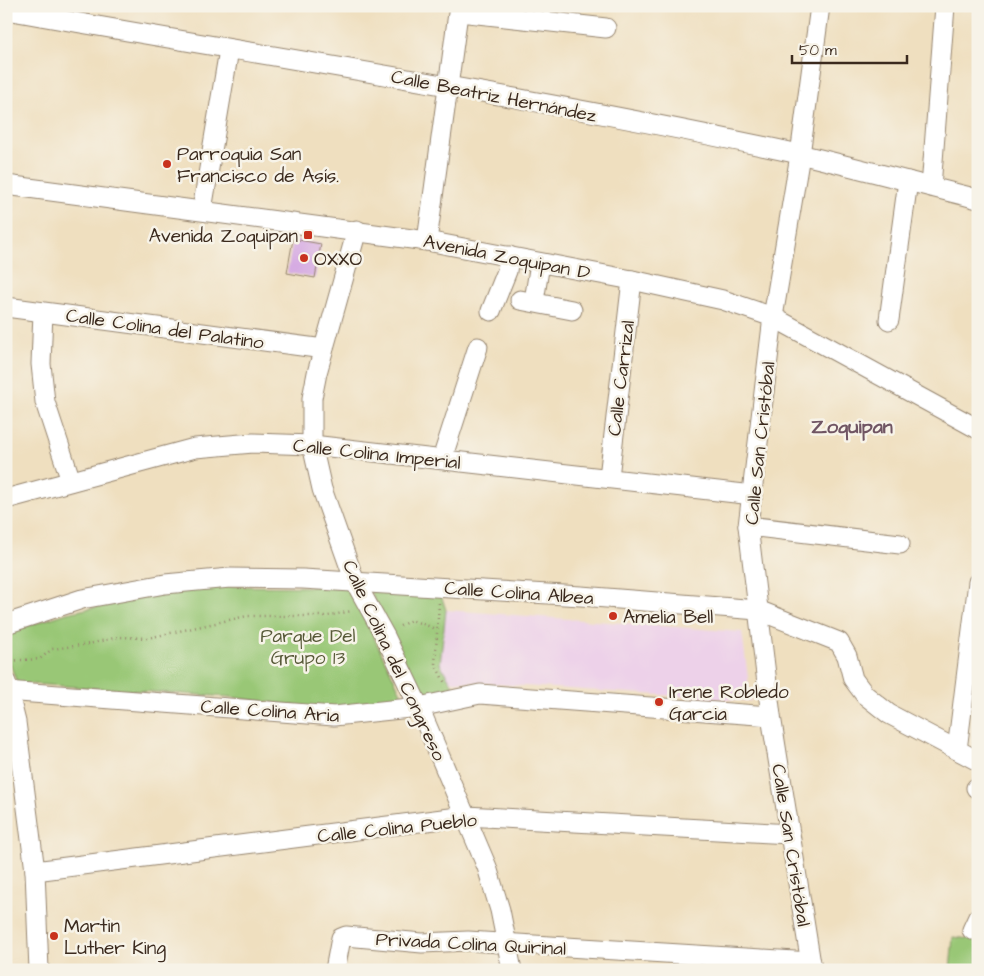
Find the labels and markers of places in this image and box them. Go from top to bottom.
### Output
place label: Parroquia San Francisco de Asís. [177,141,339,190]
marker: Parroquia San Francisco de Asís. [161,158,173,170]
place label: Avenida Zoquipan [149,223,298,250]
marker: Avenida Zoquipan [302,229,314,241]
place label: OXXO [314,246,363,273]
marker: OXXO [298,252,310,264]
place label: Amelia Bell [623,604,713,631]
marker: Amelia Bell [607,610,619,622]
place label: Irene Robledo Garcia [669,679,789,728]
marker: Irene Robledo Garcia [653,696,665,708]
place label: Martin Luther King [64,913,166,963]
marker: Martin Luther King [48,930,60,942]

